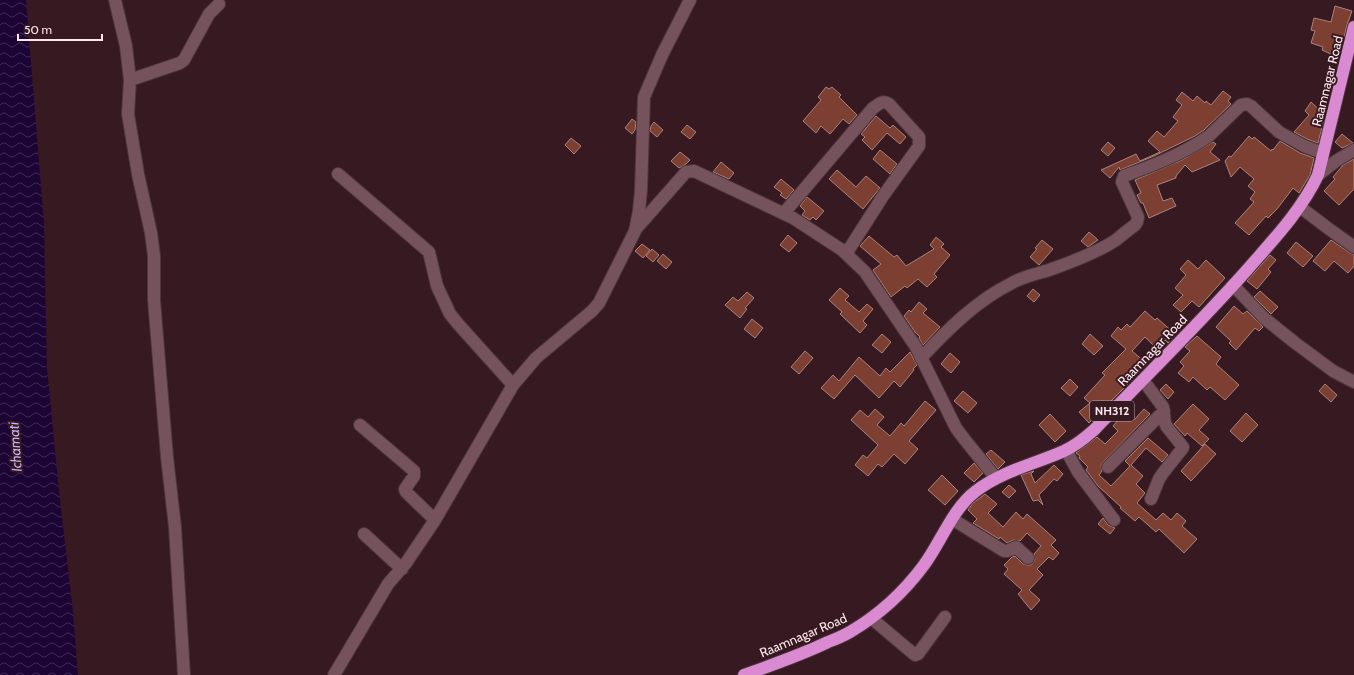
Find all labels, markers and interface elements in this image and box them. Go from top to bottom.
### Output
scale bar [18,16,102,42]
text: 50 m [24,22,52,37]
street label: Raamnagar Road [1308,34,1346,128]
street label: Raamnagar Road [1114,311,1190,389]
road number: NH312 [1090,401,1134,421]
water label: Ichamati [4,421,26,472]
street label: Raamnagar Road [757,609,849,661]

